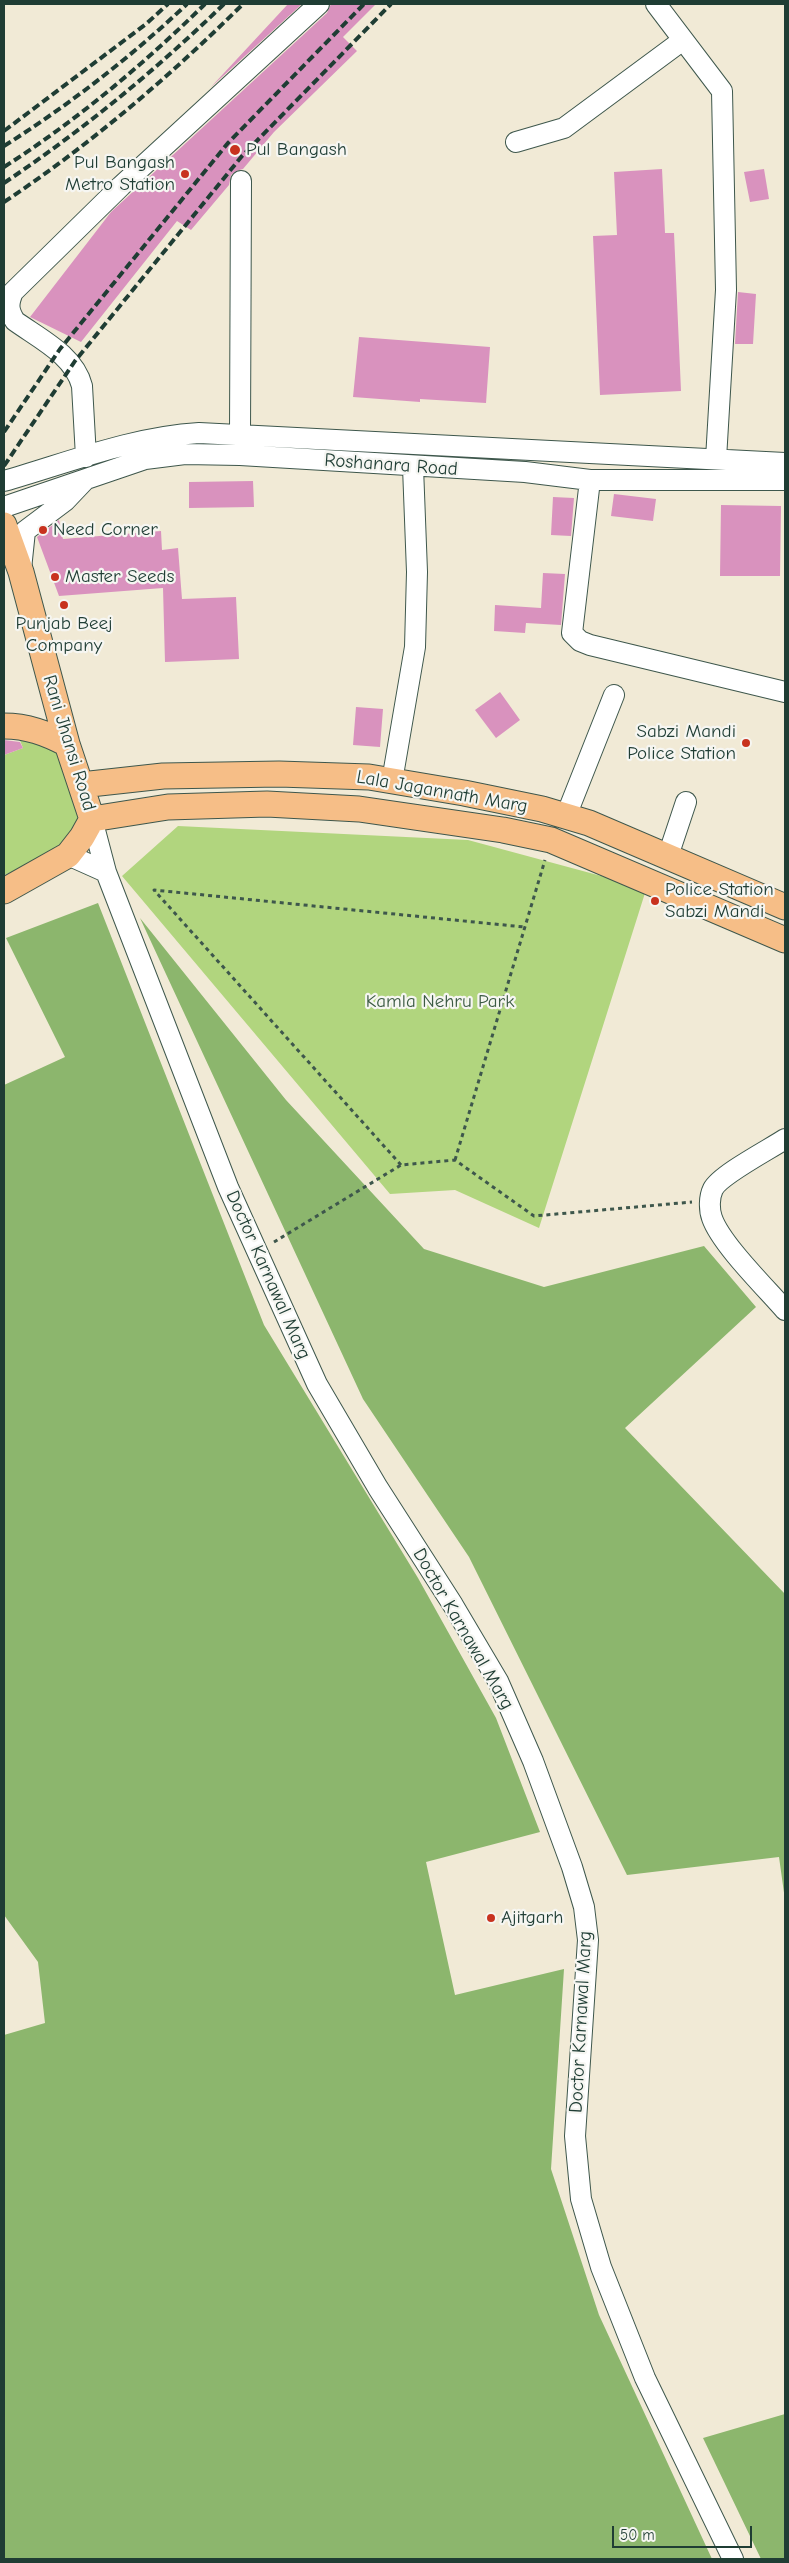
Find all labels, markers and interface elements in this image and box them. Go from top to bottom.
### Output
place label: Pul Bangash [246,139,347,161]
marker: Pul Bangash [228,143,242,157]
place label: Pul Bangash Metro Station [65,152,175,196]
marker: Pul Bangash Metro Station [179,168,191,180]
street label: Roshanara Road [324,449,458,481]
place label: Need Corner [53,519,158,541]
marker: Need Corner [37,524,49,536]
place label: Master Seeds [65,566,174,588]
marker: Master Seeds [49,571,61,583]
marker: Punjab Beej Company [58,599,70,611]
place label: Punjab Beej Company [16,613,112,657]
street label: Rani Jhansi Road [38,672,100,814]
place label: Sabzi Mandi Police Station [627,721,736,765]
marker: Sabzi Mandi Police Station [740,737,752,749]
street label: Lala Jagannath Marg [355,766,529,818]
place label: Police Station Sabzi Mandi [665,879,774,923]
marker: Police Station Sabzi Mandi [649,895,661,907]
park label: Kamla Nehru Park [366,991,514,1013]
street label: Doctor Karnawal Marg [220,1187,316,1363]
street label: Doctor Karnawal Marg [408,1544,518,1714]
place label: Ajitgarh [501,1907,563,1929]
marker: Ajitgarh [485,1912,497,1924]
street label: Doctor Karnawal Marg [565,1930,597,2114]
scale bar [614,2516,754,2548]
text: 50 m [620,2526,655,2544]

